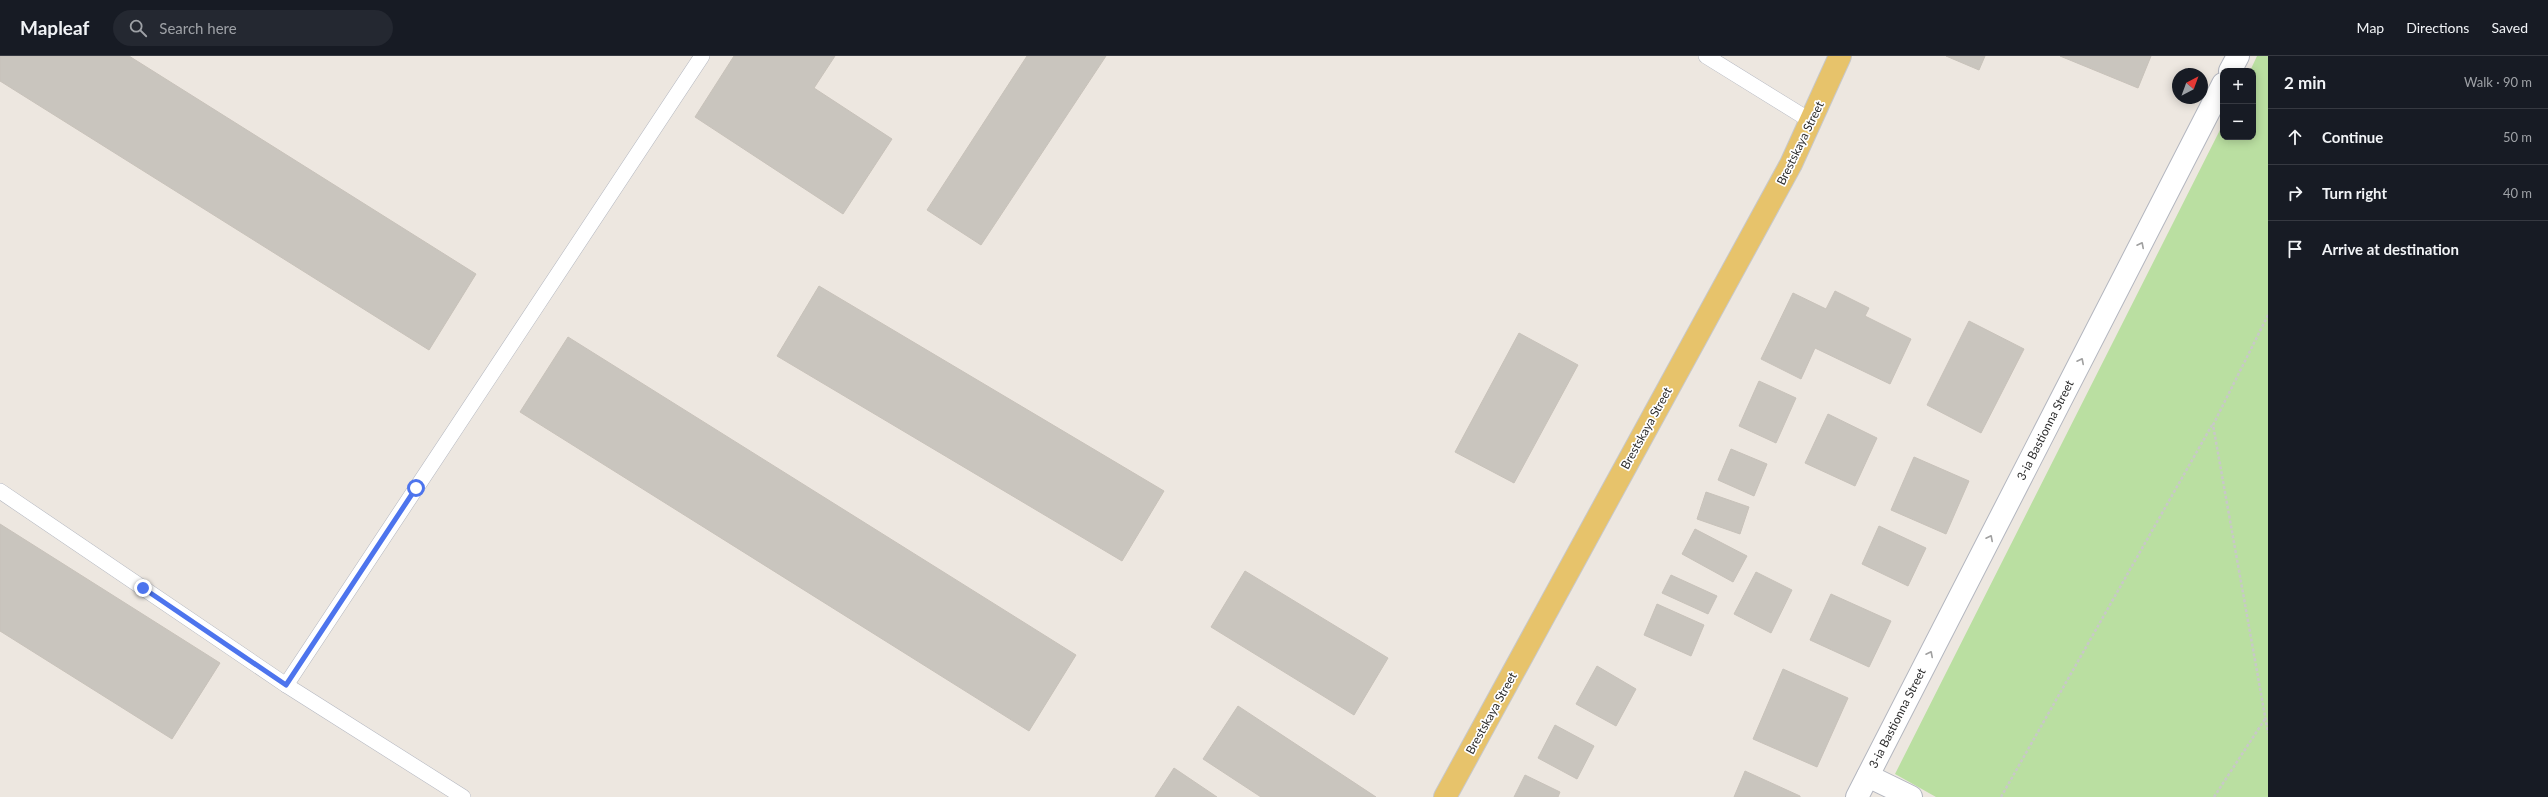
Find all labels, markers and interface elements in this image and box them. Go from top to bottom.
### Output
search box [113,10,393,46]
text: Mapleaf [20,16,89,39]
icon: search [127,17,149,39]
text: Search here [159,19,237,37]
text: Map [2357,19,2384,36]
text: Directions [2406,19,2469,36]
text: Saved [2491,19,2528,36]
north arrow [2172,68,2208,104]
map controls [2220,68,2256,140]
button: + [2220,68,2256,104]
text: 2 min [2284,72,2326,93]
text: Walk · 90 m [2464,74,2532,90]
street label: Brestskaya Street [1773,98,1827,187]
button: − [2220,104,2256,140]
icon: ahead [2284,126,2306,148]
text: Continue [2322,128,2383,146]
text: 50 m [2503,129,2532,145]
icon: right [2284,182,2306,204]
text: Turn right [2322,184,2387,202]
text: 40 m [2503,185,2532,201]
icon: arrive [2284,238,2306,260]
text: Arrive at destination [2322,240,2459,258]
one-way arrow [2136,242,2143,249]
one-way arrow [2076,357,2084,365]
street label: 3-ia Bastionna Street [2013,377,2077,483]
street label: Brestskaya Street [1617,384,1675,472]
route start [407,479,425,497]
one-way arrow [1985,535,1993,543]
route end [134,579,152,597]
one-way arrow [1926,651,1933,658]
street label: 3-ia Bastionna Street [1865,665,1929,771]
street label: Brestskaya Street [1462,669,1520,757]

